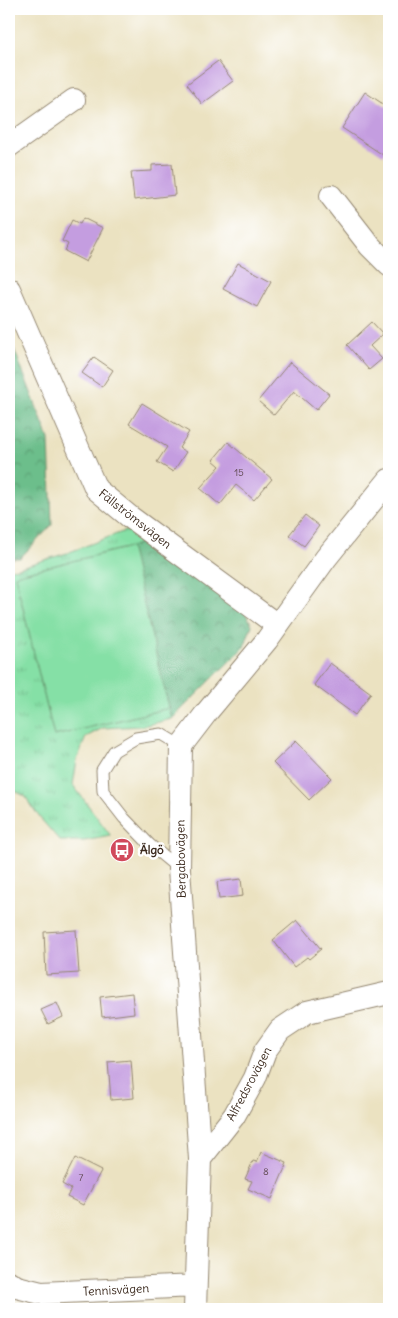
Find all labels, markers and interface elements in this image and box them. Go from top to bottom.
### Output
house number: 15 [234,466,244,479]
street label: Fällströmsvägen [96,486,175,552]
street label: Bergabovägen [172,819,189,898]
bus stop icon: Älgö [109,837,135,863]
place label: Älgö [140,842,164,858]
street label: Alfredsrovägen [223,1044,274,1124]
house number: 8 [263,1165,269,1178]
house number: 7 [79,1171,84,1184]
street label: Tennisvägen [82,1280,150,1299]

